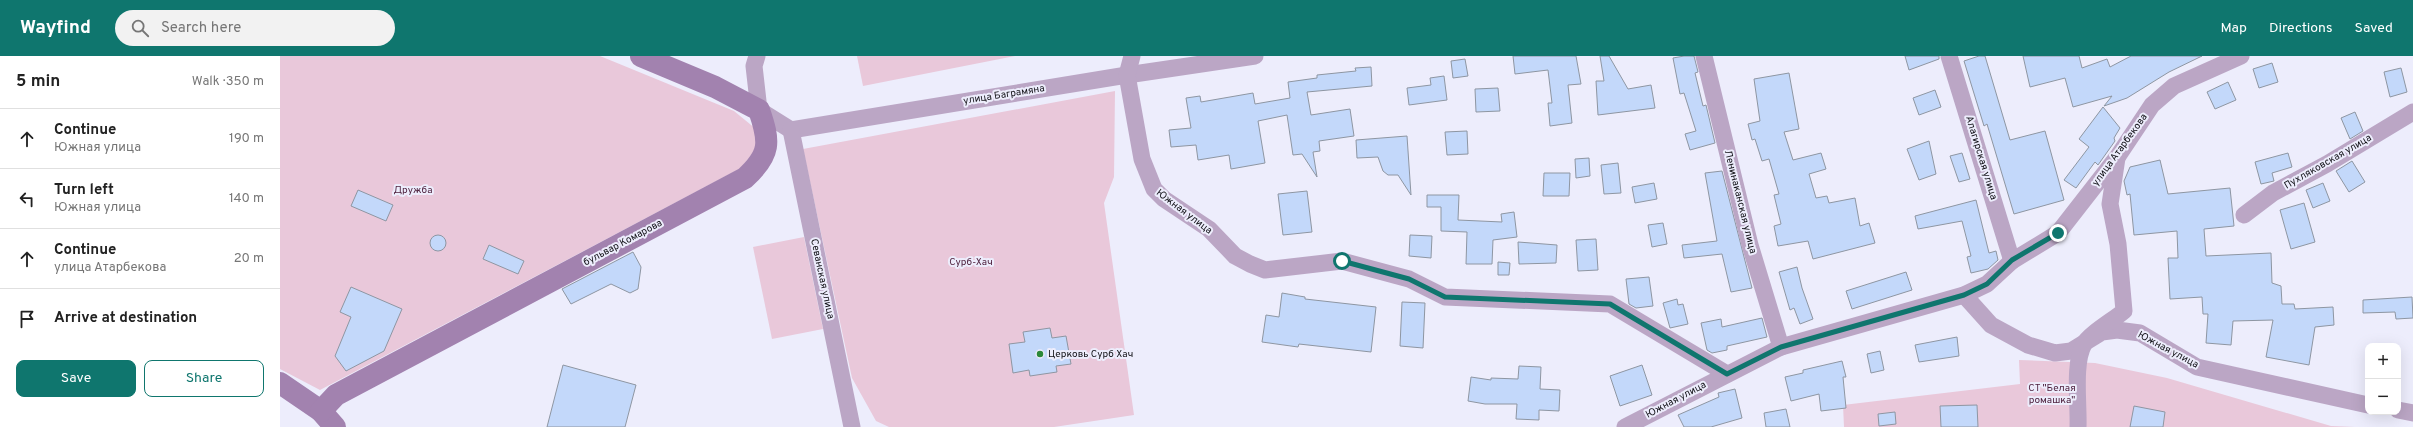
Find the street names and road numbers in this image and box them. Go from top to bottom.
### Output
street label: улица Баграмяна [962,82,1046,108]
street label: улица Атарбекова [2089,111,2151,189]
street label: Алагирская улица [1962,114,2000,202]
street label: Пухляковская улица [2282,132,2374,192]
street label: Ленинаканская улица [1721,149,1759,255]
street label: Южная улица [1153,187,1215,237]
street label: бульвар Комарова [581,217,665,269]
street label: Севанская улица [807,238,837,320]
street label: Южная улица [2135,329,2201,371]
street label: Южная улица [1643,379,1709,421]

